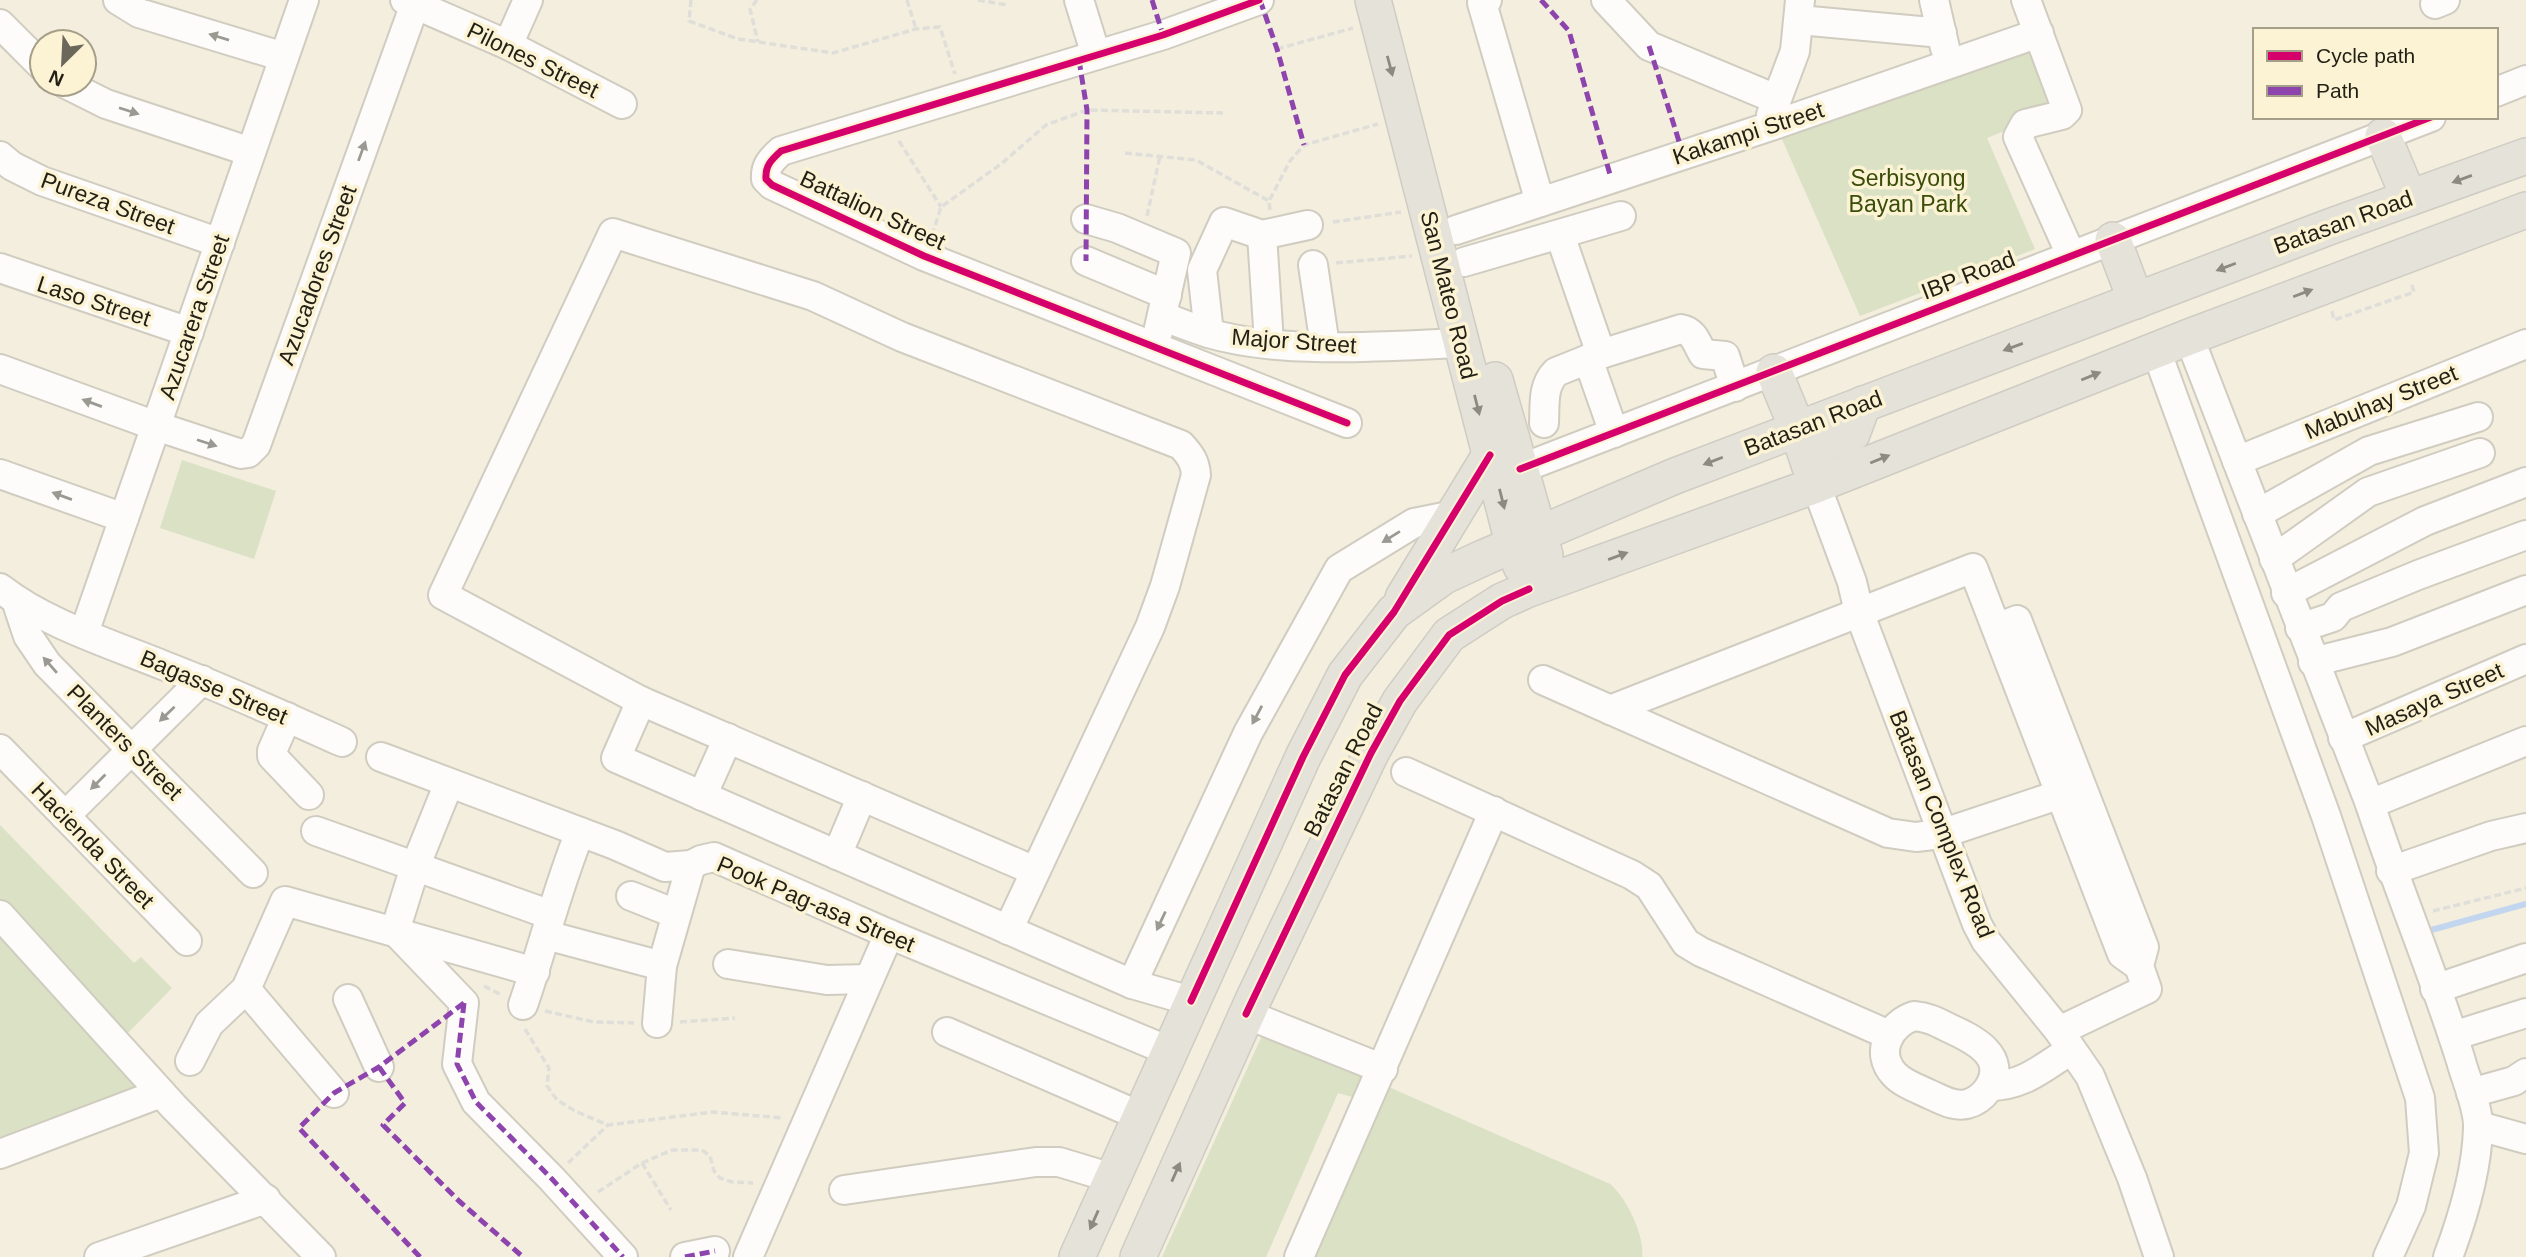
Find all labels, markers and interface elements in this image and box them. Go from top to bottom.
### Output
street label: Pilones Street [463,17,604,103]
north arrow [28,28,98,98]
legend [2253,28,2498,119]
one-way arrow [208,32,229,42]
text: Cycle path [2316,44,2415,67]
one-way arrow [1385,55,1396,77]
text: N [46,66,67,90]
text: Path [2316,79,2359,102]
street label: Kakampi Street [1669,96,1827,170]
one-way arrow [118,106,139,117]
one-way arrow [357,140,368,161]
street label: Battalion Street [796,165,950,255]
park label: Serbisyong Bayan Park [1849,165,1968,217]
street label: Pureza Street [37,167,179,239]
one-way arrow [2451,174,2472,185]
street label: Azucadores Street [272,181,362,368]
street label: Batasan Road [2270,185,2416,259]
street label: San Mateo Road [1416,208,1482,382]
street label: Azucarera Street [154,231,235,403]
street label: IBP Road [1918,245,2018,305]
one-way arrow [2215,261,2236,272]
street label: Laso Street [34,270,155,332]
one-way arrow [2293,288,2314,299]
street label: Major Street [1231,324,1358,358]
one-way arrow [2002,342,2023,353]
street label: Mabuhay Street [2301,359,2462,444]
one-way arrow [2081,370,2102,381]
street label: Batasan Road [1740,385,1886,461]
one-way arrow [1473,395,1483,416]
one-way arrow [82,397,103,408]
one-way arrow [197,438,218,449]
one-way arrow [1869,454,1890,465]
one-way arrow [1703,456,1724,467]
one-way arrow [1497,488,1508,510]
one-way arrow [51,490,72,501]
one-way arrow [1381,531,1400,544]
one-way arrow [1607,551,1628,562]
street label: Bagasse Street [137,644,292,730]
one-way arrow [42,656,58,674]
street label: Masaya Street [2361,657,2508,741]
street label: Planters Street [62,679,188,805]
street label: Batasan Road [1298,699,1388,841]
one-way arrow [1252,705,1264,725]
one-way arrow [159,706,176,722]
street label: Batasan Complex Road [1884,707,2000,941]
one-way arrow [91,773,107,790]
street label: Hacienda Street [26,777,160,914]
street label: Pook Pag-asa Street [713,851,919,958]
one-way arrow [1155,911,1167,931]
one-way arrow [1170,1162,1182,1182]
one-way arrow [1088,1210,1100,1230]

